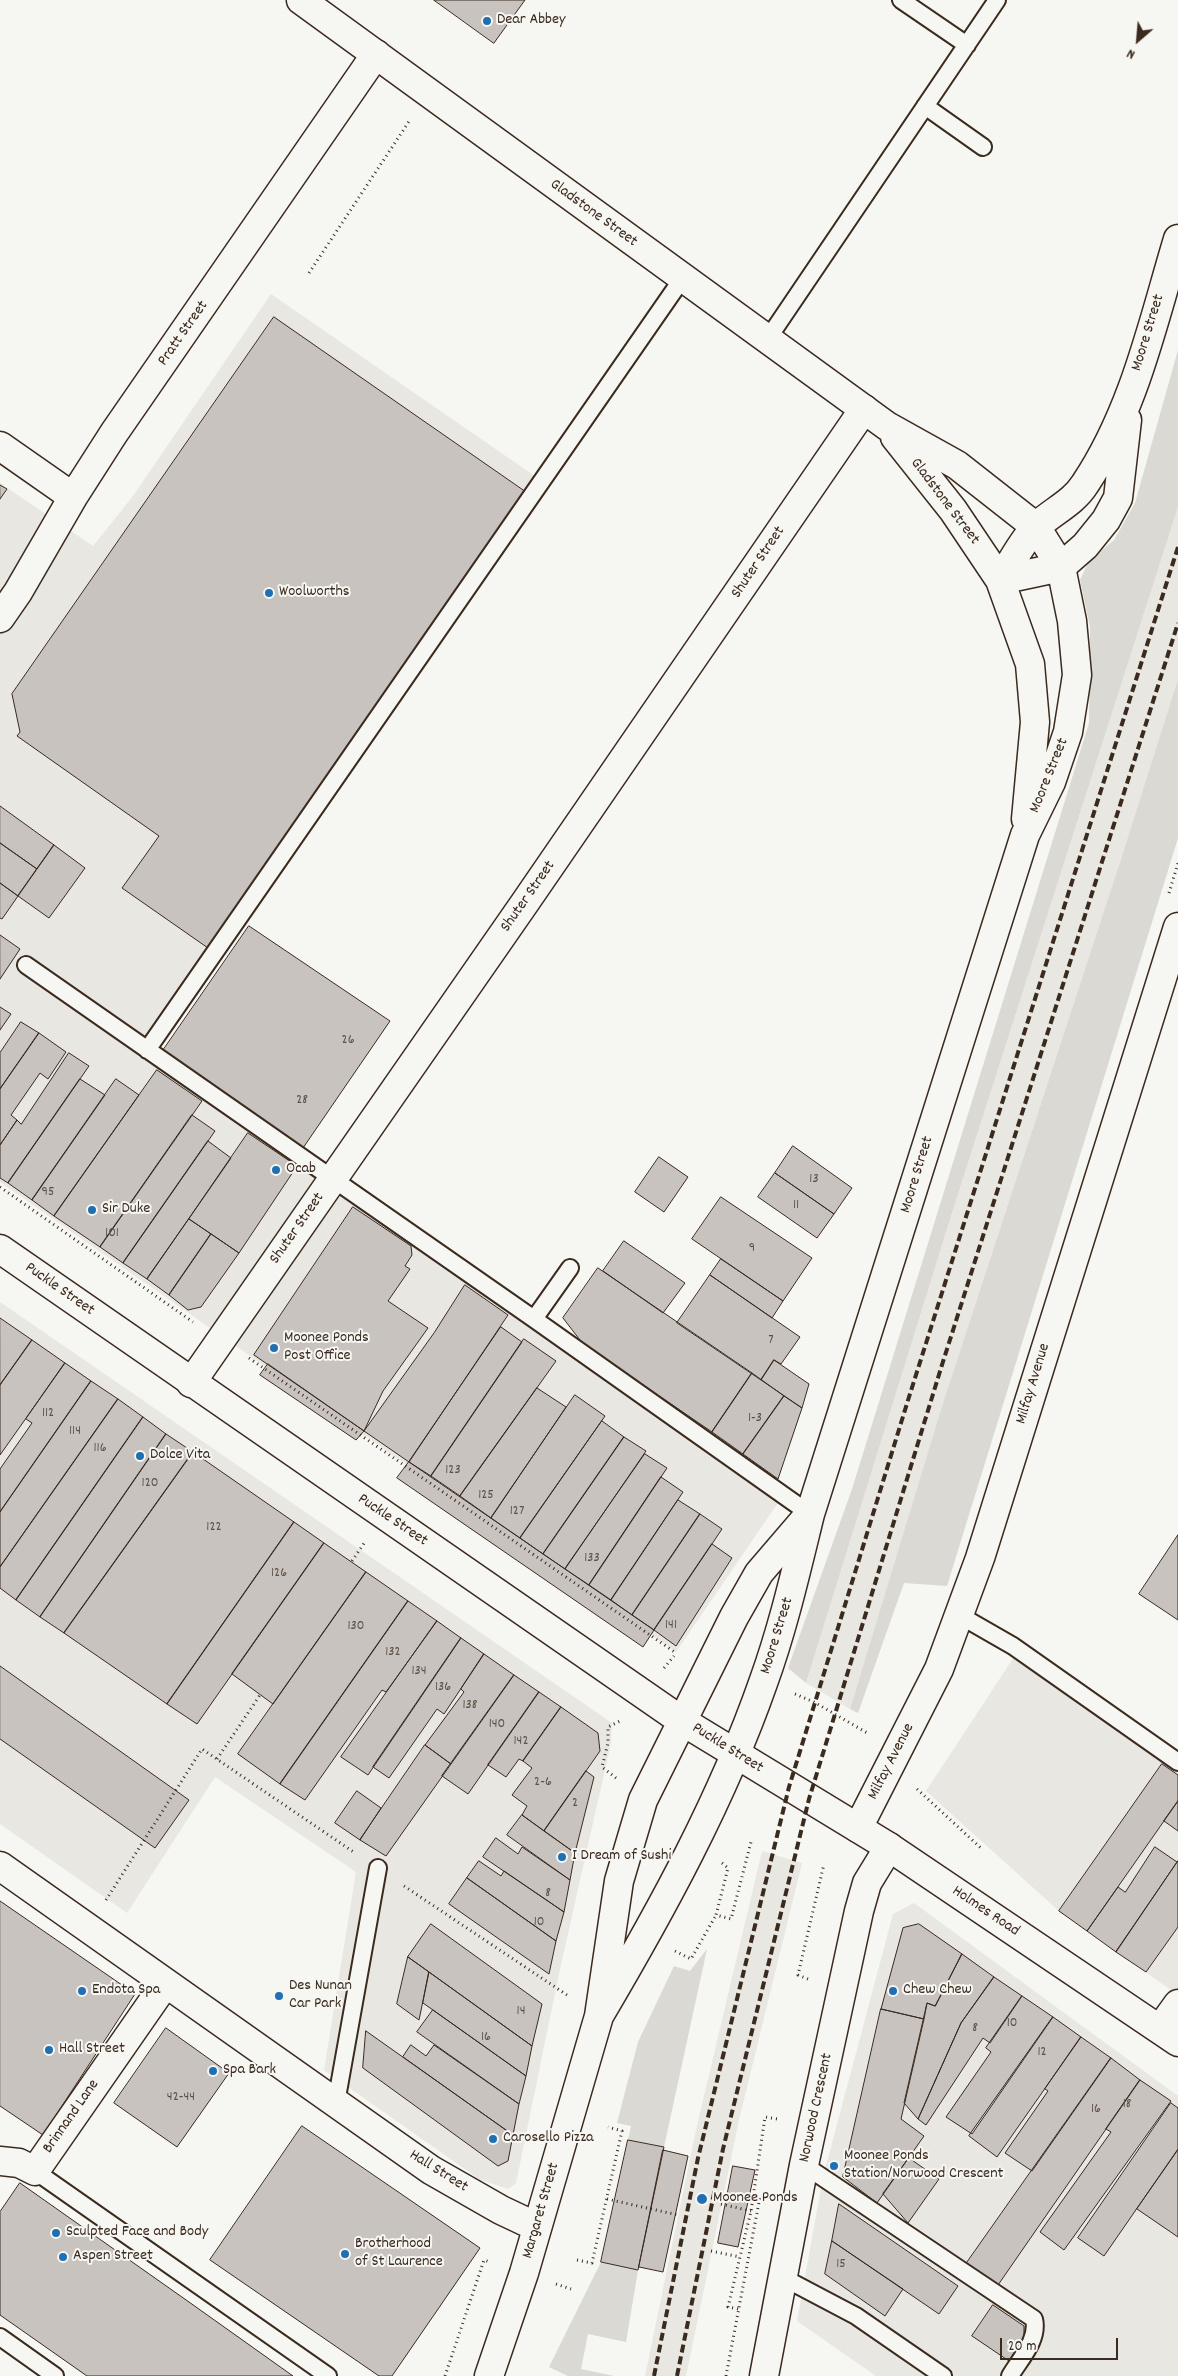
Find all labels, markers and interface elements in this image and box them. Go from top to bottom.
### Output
place label: Dear Abbey [497,11,566,31]
marker: Dear Abbey [481,15,493,27]
north arrow [1113,15,1163,65]
text: N [1124,43,1139,64]
street label: Gladstone Street [545,176,641,252]
street label: Moore Street [1128,292,1170,374]
street label: Pratt Street [155,298,213,370]
street label: Gladstone Street [905,455,983,549]
street label: Shuter Street [728,523,790,603]
place label: Woolworths [279,583,350,603]
marker: Woolworths [263,587,275,599]
street label: Moore Street [1026,736,1074,816]
street label: Shuter Street [497,858,561,936]
house number: 26 [342,1033,354,1049]
house number: 28 [296,1093,308,1109]
street label: Moore Street [897,1134,939,1216]
place label: Ocab [286,1160,316,1180]
marker: Ocab [270,1164,282,1176]
house number: 13 [809,1172,819,1188]
house number: 95 [42,1185,54,1201]
street label: Shuter Street [266,1190,330,1268]
house number: 11 [793,1198,799,1214]
place label: Sir Duke [102,1200,150,1220]
marker: Sir Duke [86,1204,98,1216]
house number: 101 [105,1226,119,1242]
house number: 9 [749,1241,755,1257]
street label: Puckle Street [21,1259,97,1321]
place label: Moonee Ponds Post Office [284,1329,369,1367]
house number: 7 [768,1333,774,1349]
street label: Milfay Avenue [1013,1341,1055,1427]
marker: Moonee Ponds Post Office [268,1342,280,1354]
house number: 112 [42,1406,54,1422]
house number: 1-3 [748,1411,762,1427]
house number: 114 [69,1424,81,1440]
house number: 116 [94,1441,106,1457]
place label: Dolce Vita [150,1446,210,1466]
marker: Dolce Vita [134,1450,146,1462]
house number: 123 [445,1463,461,1479]
house number: 120 [142,1476,158,1492]
house number: 125 [478,1488,494,1504]
street label: Puckle Street [353,1491,431,1551]
house number: 127 [510,1504,524,1520]
house number: 122 [206,1520,222,1536]
house number: 133 [584,1551,600,1567]
house number: 126 [271,1566,287,1582]
street label: Moore Street [757,1595,799,1677]
house number: 141 [665,1618,677,1634]
house number: 130 [348,1619,364,1635]
house number: 132 [385,1645,401,1661]
house number: 134 [411,1664,427,1680]
house number: 136 [435,1680,451,1696]
house number: 138 [463,1698,477,1714]
house number: 140 [489,1717,505,1733]
street label: Puckle Street [688,1720,766,1778]
street label: Milfay Avenue [865,1721,919,1803]
house number: 142 [514,1734,528,1750]
house number: 2-6 [534,1775,552,1791]
house number: 2 [572,1796,578,1812]
place label: I Dream of Sushi [572,1847,671,1867]
marker: I Dream of Sushi [556,1851,568,1863]
street label: Holmes Road [948,1882,1022,1942]
house number: 8 [545,1886,551,1902]
house number: 10 [534,1915,544,1931]
place label: Des Nunan Car Park [289,1977,352,2015]
place label: Endota Spa [92,1981,160,2001]
place label: Chew Chew [903,1981,972,2001]
marker: Endota Spa [76,1985,88,1997]
marker: Chew Chew [887,1985,899,1997]
marker: Des Nunan Car Park [273,1990,285,2002]
house number: 14 [517,2004,525,2020]
house number: 10 [1007,2016,1017,2032]
house number: 8 [972,2021,978,2037]
house number: 16 [481,2030,491,2046]
place label: Hall Street [59,2040,125,2060]
marker: Hall Street [43,2044,55,2056]
house number: 12 [1037,2045,1047,2061]
street label: Norwood Crescent [796,2052,838,2164]
place label: Spa Bark [223,2061,276,2081]
marker: Spa Bark [207,2065,219,2077]
street label: Brinnand Lane [40,2076,104,2158]
house number: 42-44 [167,2090,195,2106]
house number: 18 [1123,2097,1131,2113]
house number: 16 [1091,2102,1101,2118]
place label: Carosello Pizza [503,2129,593,2149]
marker: Carosello Pizza [487,2133,499,2145]
street label: Hall Street [405,2146,471,2198]
place label: Moonee Ponds Station/Norwood Crescent [844,2147,1003,2185]
marker: Moonee Ponds Station/Norwood Crescent [828,2160,840,2172]
street label: Margaret Street [519,2161,565,2261]
place label: Moonee Ponds [713,2189,798,2209]
marker: Moonee Ponds [695,2192,709,2206]
place label: Sculpted Face and Body [66,2223,208,2243]
marker: Sculpted Face and Body [50,2227,62,2239]
place label: Brotherhood of St Laurence [355,2235,443,2273]
place label: Aspen Street [73,2247,153,2267]
marker: Brotherhood of St Laurence [339,2248,351,2260]
marker: Aspen Street [57,2251,69,2263]
house number: 15 [836,2257,846,2273]
scale bar [1003,2328,1120,2360]
text: 20 m [1008,2336,1036,2358]

